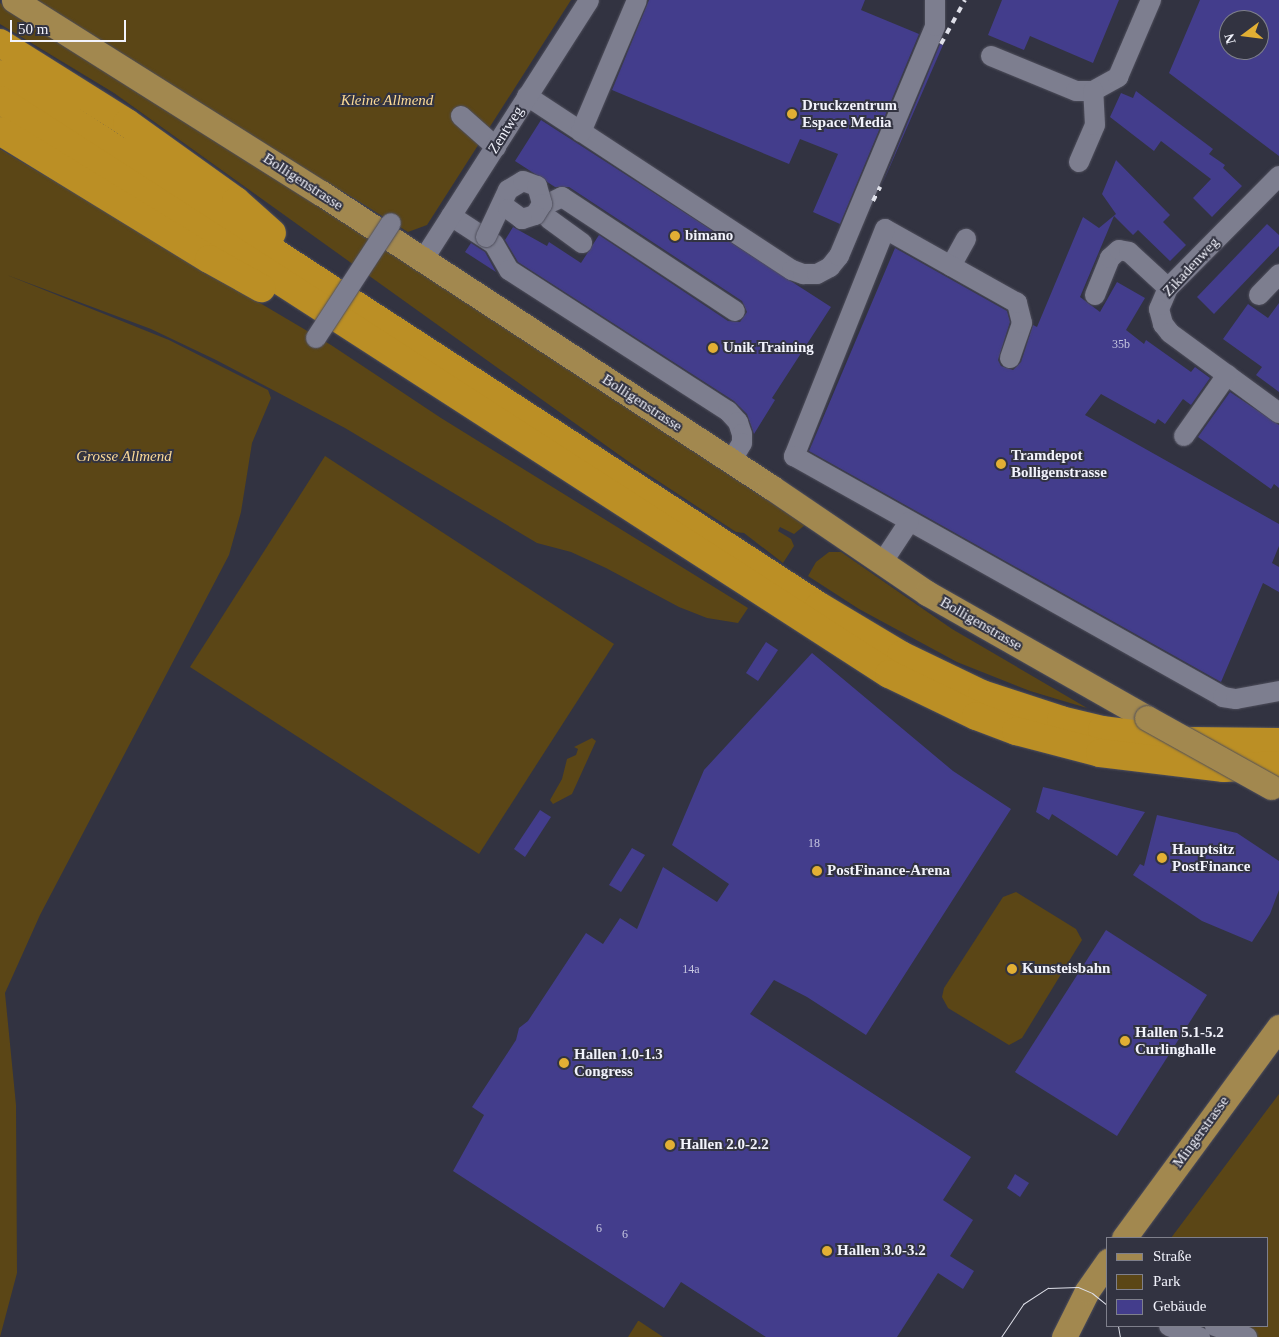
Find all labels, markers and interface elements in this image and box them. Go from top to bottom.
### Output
scale bar [12,10,129,42]
north arrow [1219,10,1269,60]
text: 50 m [18,21,48,37]
text: N [1221,32,1239,46]
park label: Kleine Allmend [341,92,433,110]
place label: Druckzentrum Espace Media [802,96,897,131]
street label: Zentweg [484,103,528,157]
marker: Druckzentrum Espace Media [786,108,798,120]
street label: Bolligenstrasse [260,149,346,215]
place label: bimano [685,227,733,245]
marker: bimano [669,230,681,242]
street label: Zikadenweg [1159,234,1223,300]
house number: 35b [1112,338,1130,352]
place label: Unik Training [723,339,814,357]
marker: Unik Training [707,342,719,354]
street label: Bolligenstrasse [599,370,685,436]
place label: Tramdepot Bolligenstrasse [1011,446,1107,481]
park label: Grosse Allmend [76,448,172,466]
marker: Tramdepot Bolligenstrasse [995,458,1007,470]
street label: Bolligenstrasse [937,593,1025,655]
house number: 18 [808,837,820,851]
place label: Hauptsitz PostFinance [1172,840,1250,875]
marker: Hauptsitz PostFinance [1156,852,1168,864]
place label: PostFinance-Arena [827,862,950,880]
marker: PostFinance-Arena [811,865,823,877]
place label: Kunsteisbahn [1022,960,1110,978]
house number: 14a [682,963,700,977]
marker: Kunsteisbahn [1006,963,1018,975]
place label: Hallen 5.1-5.2 Curlinghalle [1135,1023,1224,1058]
marker: Hallen 5.1-5.2 Curlinghalle [1119,1035,1131,1047]
place label: Hallen 1.0-1.3 Congress [574,1045,663,1080]
marker: Hallen 1.0-1.3 Congress [558,1057,570,1069]
street label: Mingerstrasse [1169,1093,1233,1171]
place label: Hallen 2.0-2.2 [680,1136,769,1154]
marker: Hallen 2.0-2.2 [664,1139,676,1151]
house number: 6 [596,1222,602,1236]
house number: 6 [622,1228,628,1242]
legend [1106,1237,1269,1327]
place label: Hallen 3.0-3.2 [837,1242,926,1260]
marker: Hallen 3.0-3.2 [821,1245,833,1257]
text: Straße [1153,1248,1191,1264]
text: Park [1153,1273,1181,1289]
text: Gebäude [1153,1298,1206,1314]

